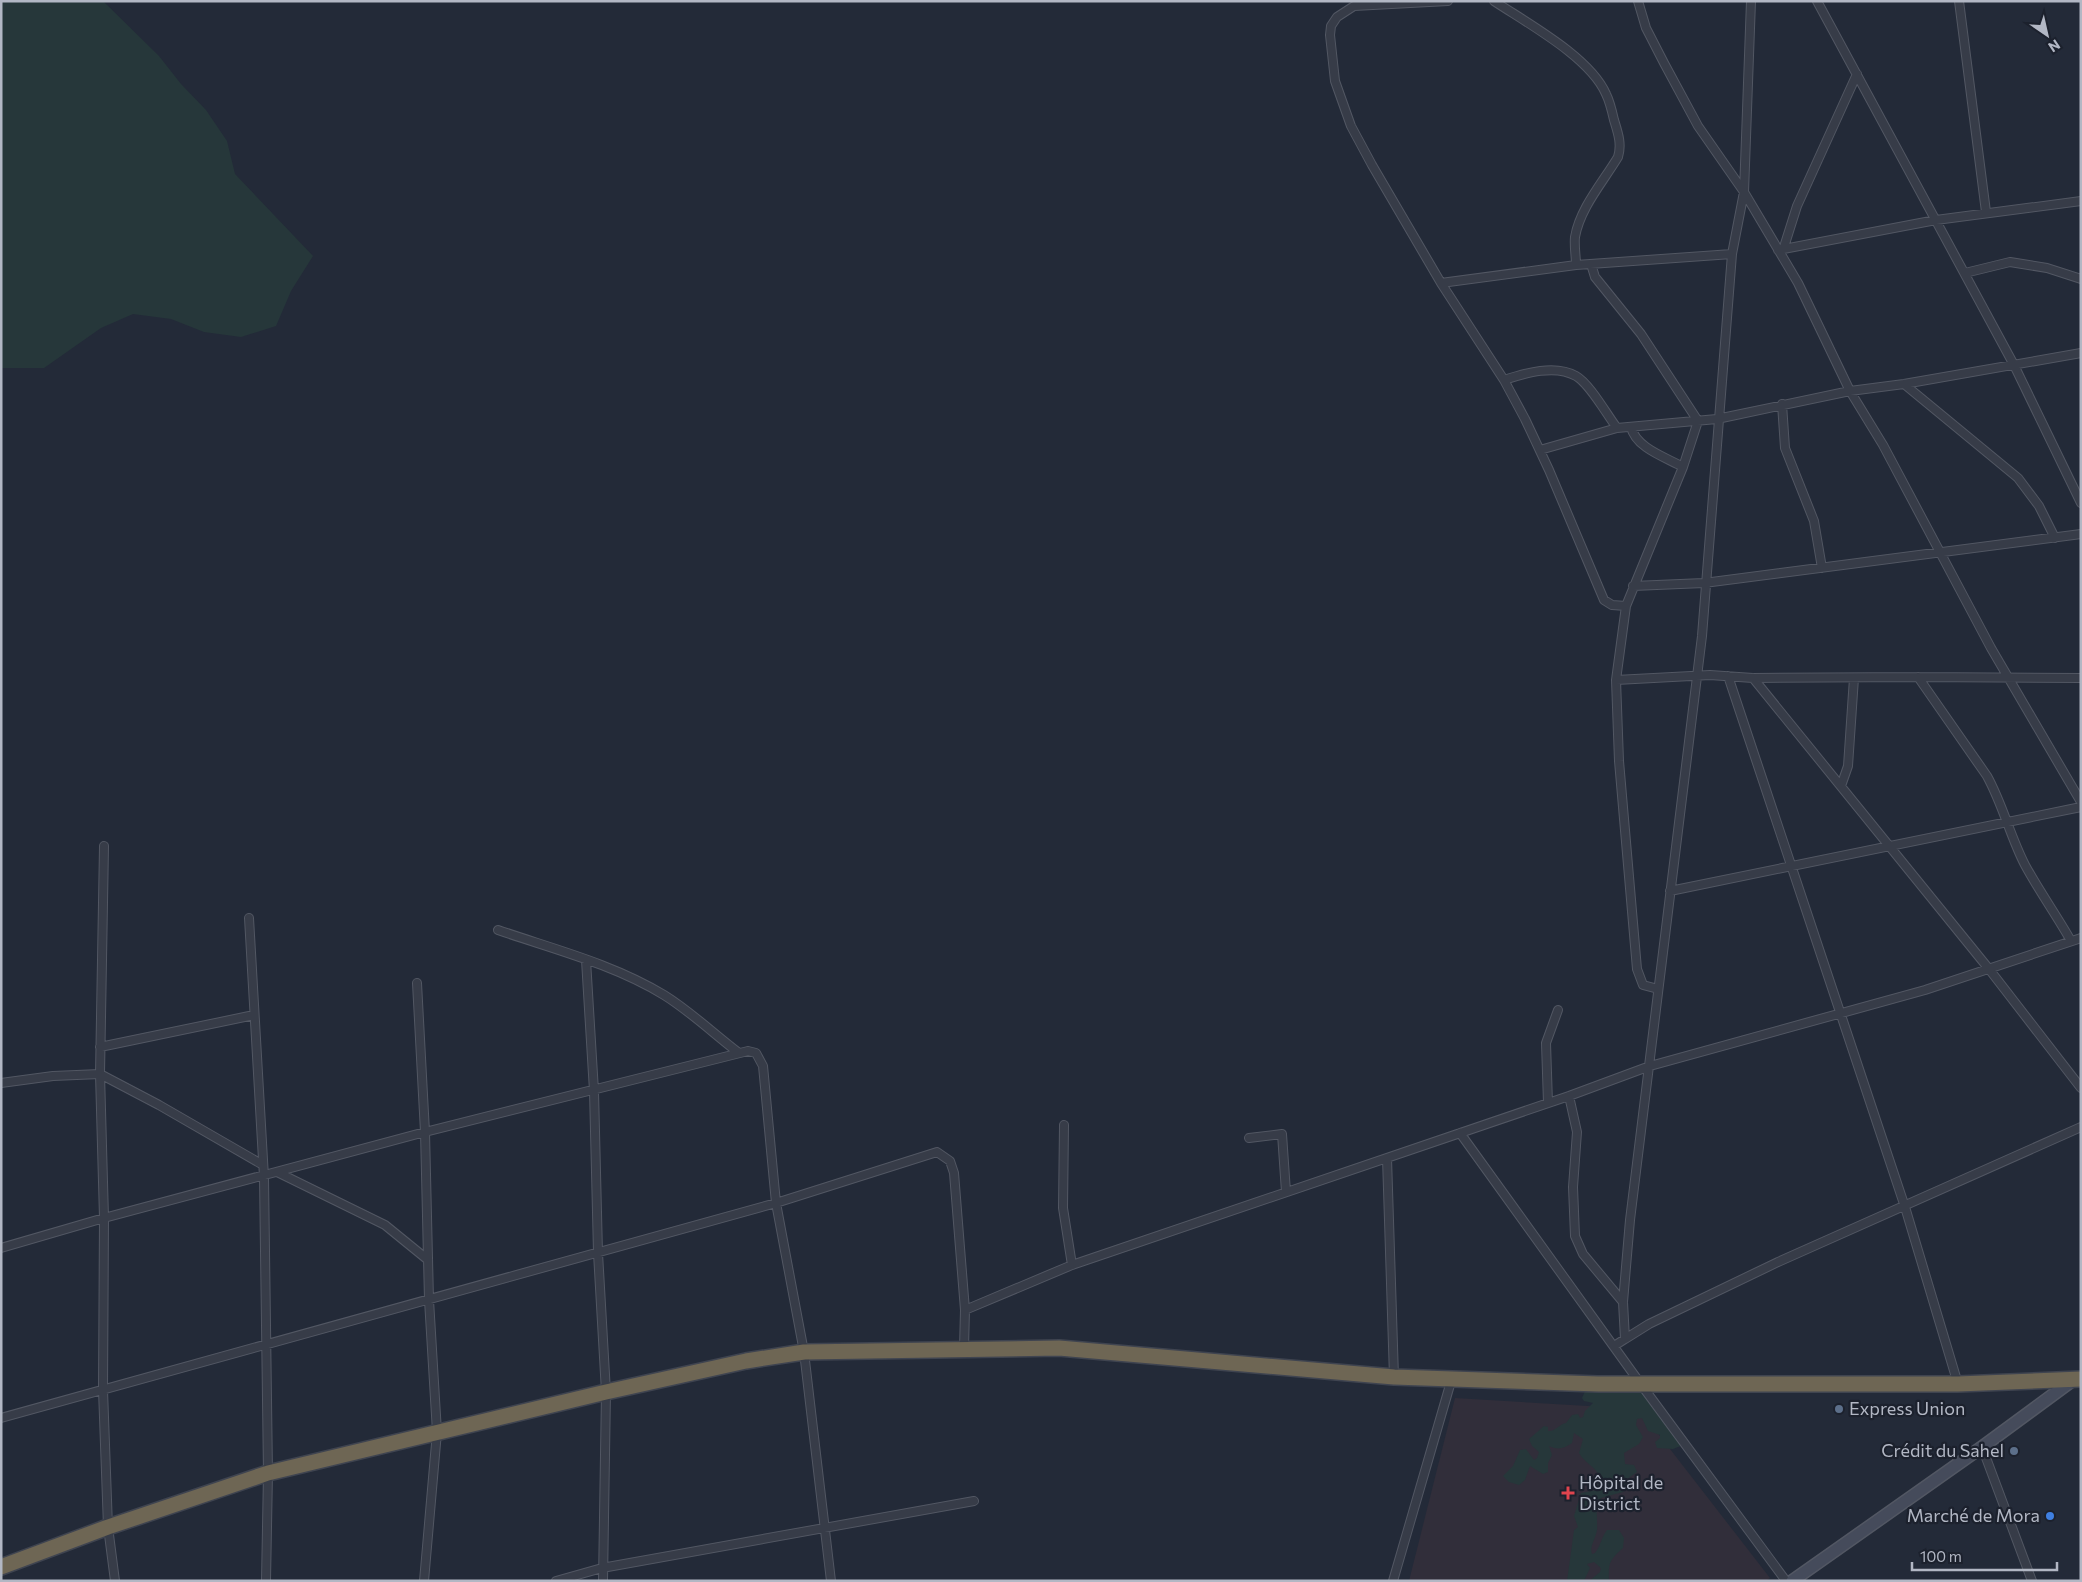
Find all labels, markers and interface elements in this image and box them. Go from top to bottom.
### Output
north arrow [2022,10,2072,60]
text: N [2045,36,2064,56]
place label: Express Union [1849,1397,1965,1419]
marker: Express Union [1833,1403,1845,1415]
place label: Crédit du Sahel [1881,1439,2004,1461]
marker: Crédit du Sahel [2008,1445,2020,1457]
place label: Hôpital de District [1579,1471,1663,1514]
marker: Hôpital de District [1561,1486,1575,1500]
place label: Marché de Mora [1907,1504,2040,1526]
marker: Marché de Mora [2044,1510,2056,1522]
scale bar [1912,1540,2057,1572]
text: 100 m [1920,1547,1962,1565]

